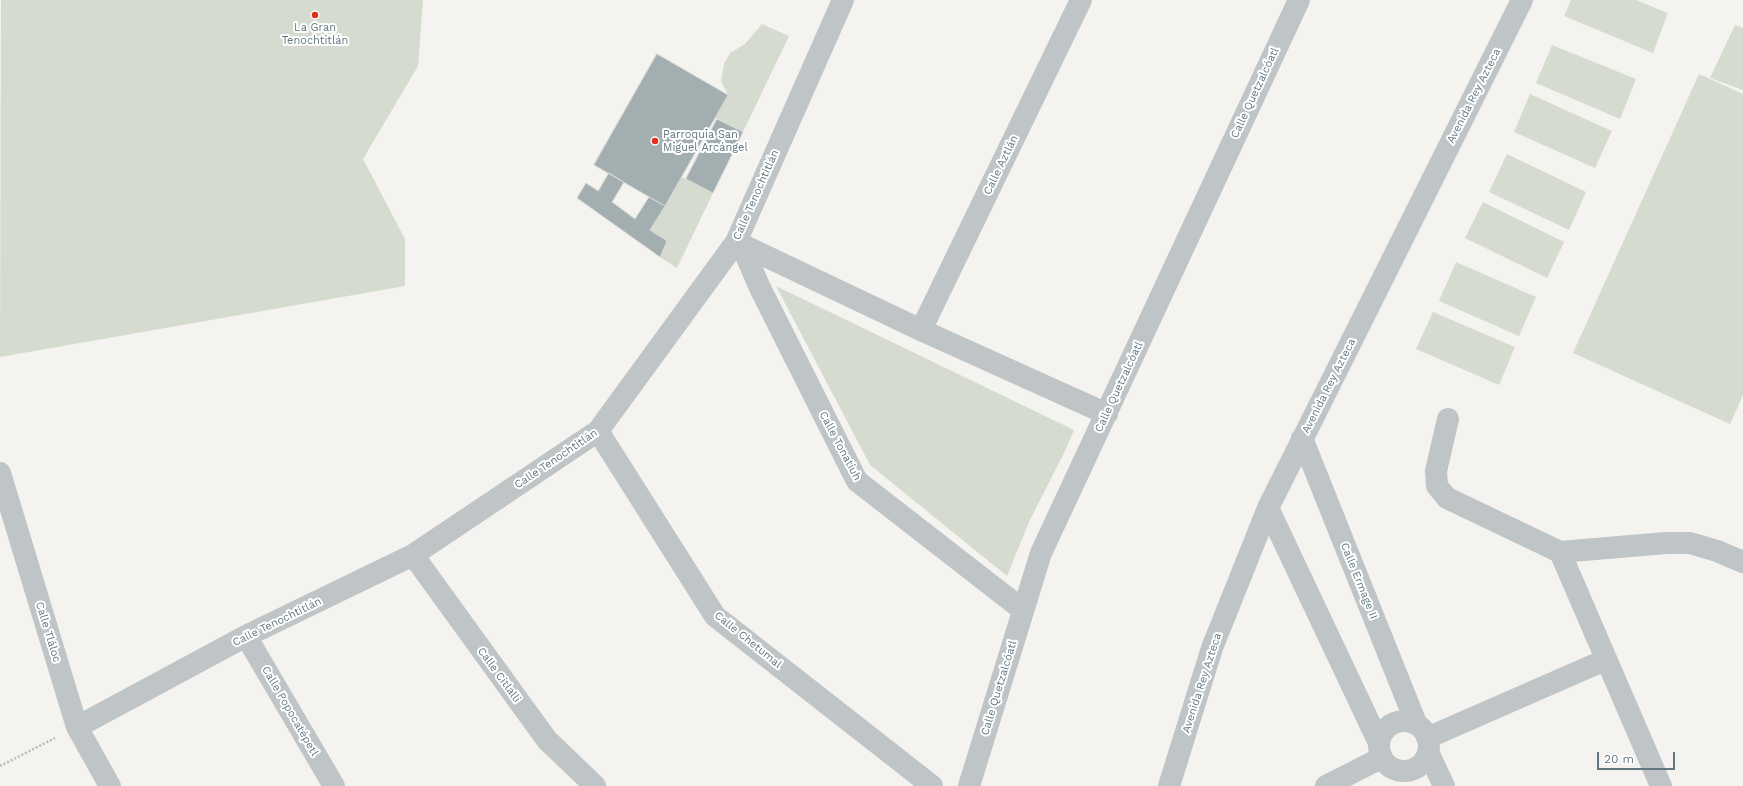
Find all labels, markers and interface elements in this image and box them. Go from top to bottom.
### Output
marker: La Gran Tenochtitlán [310,10,320,20]
place label: La Gran Tenochtitlán [282,21,348,47]
street label: Calle Quetzalcóatl [1228,46,1282,140]
street label: Avenida Rey Azteca [1444,46,1504,146]
place label: Parroquia San Miguel Arcángel [663,128,748,154]
street label: Calle Aztlán [981,133,1021,197]
marker: Parroquia San Miguel Arcángel [650,136,660,146]
street label: Calle Tenochtitlán [730,148,782,242]
street label: Avenida Rey Azteca [1299,336,1359,436]
street label: Calle Quetzalcóatl [1092,340,1146,434]
street label: Calle Tonatiuh [816,409,864,483]
street label: Calle Tenochtitlán [512,426,600,492]
street label: Calle Ermage II [1338,541,1380,621]
street label: Calle Tenochtitlán [230,595,324,649]
street label: Calle Tláloc [33,600,63,664]
street label: Calle Chetumal [712,609,784,671]
street label: Avenida Rey Azteca [1180,631,1224,735]
street label: Calle Quetzalcóatl [978,639,1020,737]
street label: Calle Citlalli [475,645,523,705]
street label: Calle Popocatépetl [259,664,321,758]
scale bar [1599,744,1677,770]
text: 20 m [1604,752,1634,766]

